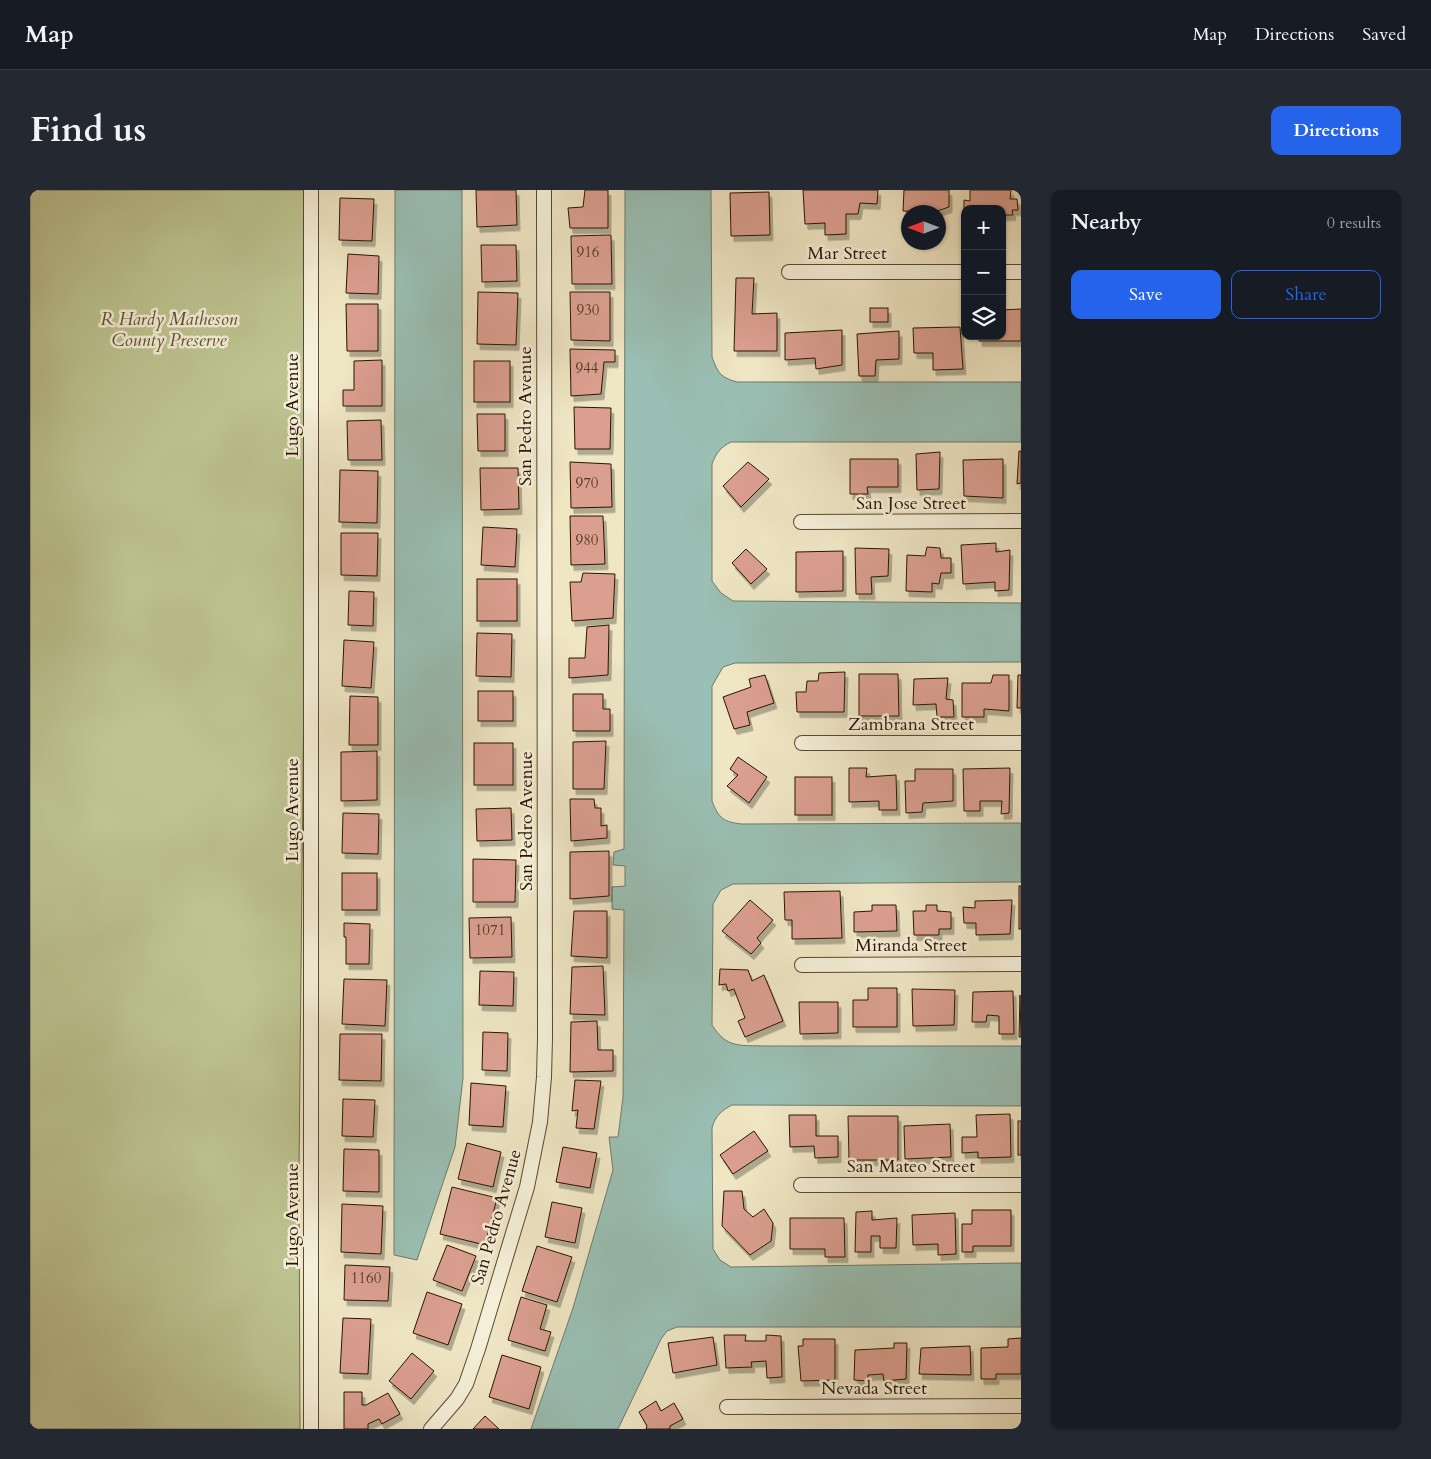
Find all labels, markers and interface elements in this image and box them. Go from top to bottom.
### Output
text: Map [25,18,74,51]
text: Map [1193,22,1227,47]
text: Directions [1255,22,1334,47]
text: Saved [1362,22,1406,47]
text: Find us [30,106,146,154]
button: Directions [1271,106,1401,155]
north arrow [901,205,946,250]
map controls [961,205,1006,340]
button: + [961,205,1006,250]
text: Nearby [1071,208,1142,237]
text: 0 results [1327,212,1381,234]
street label: Mar Street [807,241,887,266]
house number: 916 [576,242,600,262]
button: − [961,250,1006,295]
button: Save [1071,270,1221,319]
button: Share [1231,270,1381,319]
button: layers [961,295,1006,340]
house number: 930 [576,300,600,320]
park label: R Hardy Matheson County Preserve [100,307,238,353]
street label: San Pedro Avenue [513,346,538,486]
street label: Lugo Avenue [280,353,305,457]
house number: 944 [575,358,599,378]
house number: 970 [575,473,599,493]
street label: San Jose Street [856,491,966,516]
house number: 980 [575,530,599,550]
street label: Zambrana Street [848,712,974,737]
street label: San Pedro Avenue [514,751,539,891]
street label: Lugo Avenue [280,758,305,862]
house number: 1071 [475,920,505,940]
street label: Miranda Street [855,933,967,958]
street label: San Pedro Avenue [465,1147,528,1288]
street label: San Mateo Street [847,1154,975,1179]
street label: Lugo Avenue [280,1163,305,1267]
house number: 1160 [351,1268,382,1288]
street label: Nevada Street [821,1376,927,1401]

